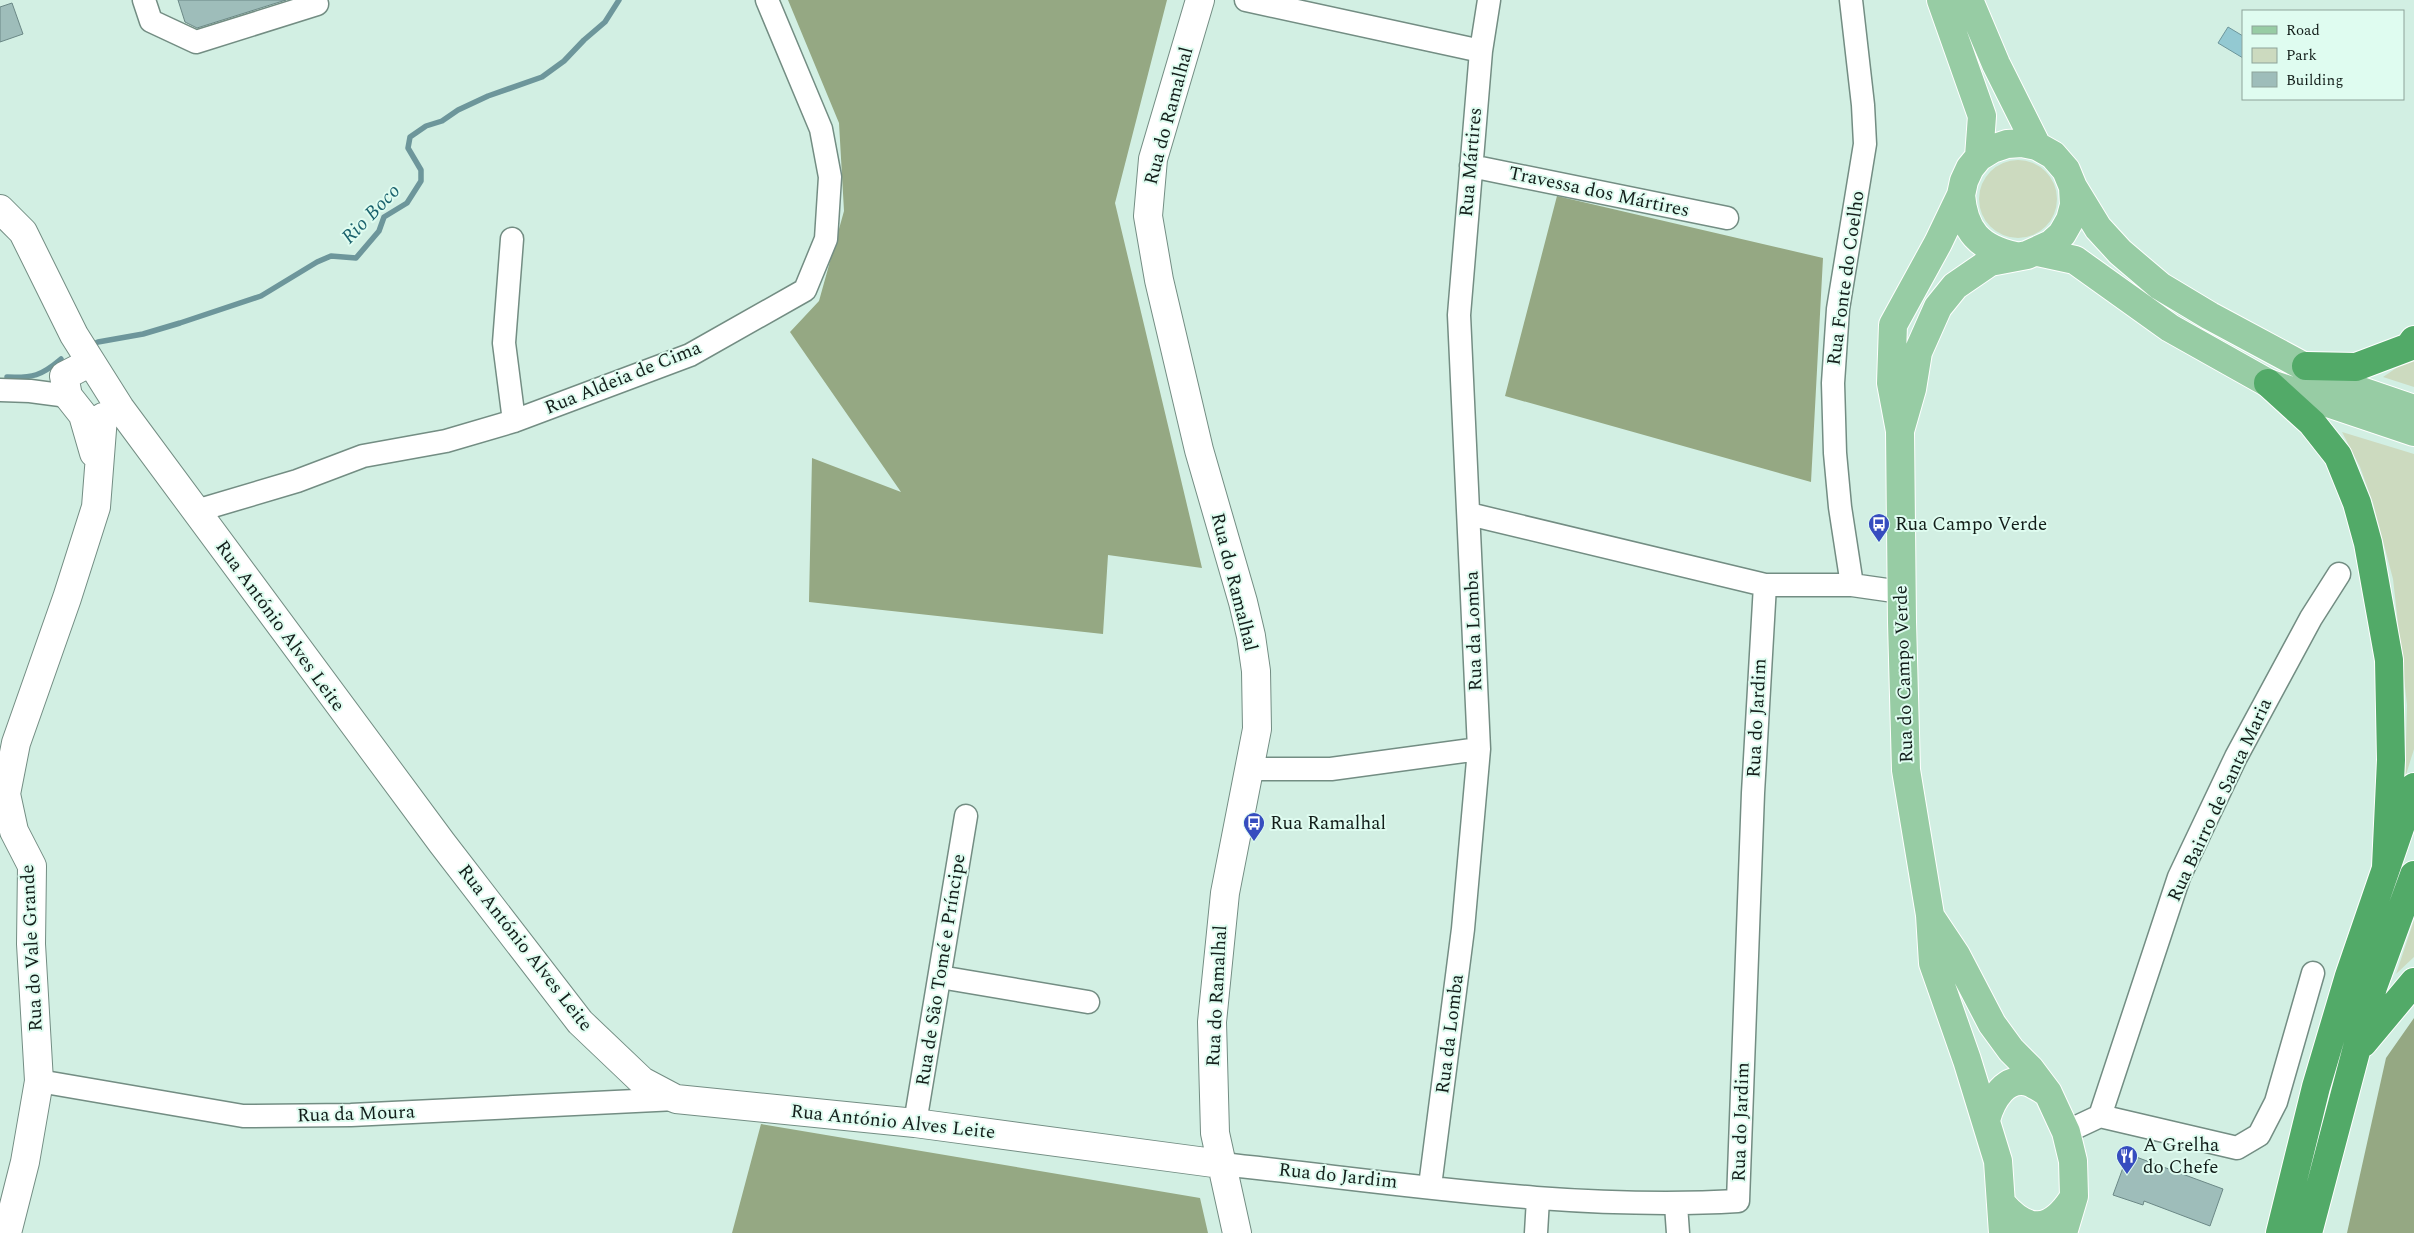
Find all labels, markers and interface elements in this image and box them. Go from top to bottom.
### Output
legend [2242,10,2404,100]
text: Road [2286,19,2320,42]
street label: Rua do Ramalhal [1137,44,1201,188]
text: Park [2286,44,2317,67]
text: Building [2286,69,2343,92]
street label: Rua Mártires [1452,106,1490,218]
street label: Travessa dos Mártires [1506,159,1692,225]
water label: Rio Boco [334,177,408,251]
street label: Rua Fonte do Coelho [1819,189,1873,367]
street label: Rua Aldeia de Cima [540,333,706,423]
street label: Rua do Ramalhal [1203,510,1265,654]
place label: Rua Campo Verde [1895,510,2047,539]
bus stop icon: Rua Campo Verde [1867,512,1891,543]
street label: Rua António Alves Leite [208,534,352,718]
street label: Rua da Lomba [1457,570,1491,692]
street label: Rua do Campo Verde [1886,585,1922,763]
street label: Rua do Jardim [1739,658,1775,778]
street label: Rua Bairro de Santa Maria [2160,693,2280,907]
place label: Rua Ramalhal [1270,809,1386,838]
bus stop icon: Rua Ramalhal [1242,811,1266,842]
street label: Rua de São Tomé e Príncipe [908,852,974,1088]
street label: Rua António Alves Leite [450,858,600,1038]
street label: Rua do Vale Grande [13,864,51,1032]
street label: Rua do Ramalhal [1199,924,1235,1068]
street label: Rua da Lomba [1428,972,1472,1096]
street label: Rua do Jardim [1724,1062,1758,1182]
street label: Rua da Moura [296,1097,416,1131]
street label: Rua António Alves Leite [789,1097,997,1147]
place label: A Grelha do Chefe [2143,1131,2220,1182]
restaurant icon: A Grelha do Chefe [2115,1144,2139,1175]
street label: Rua do Jardim [1277,1155,1399,1197]

